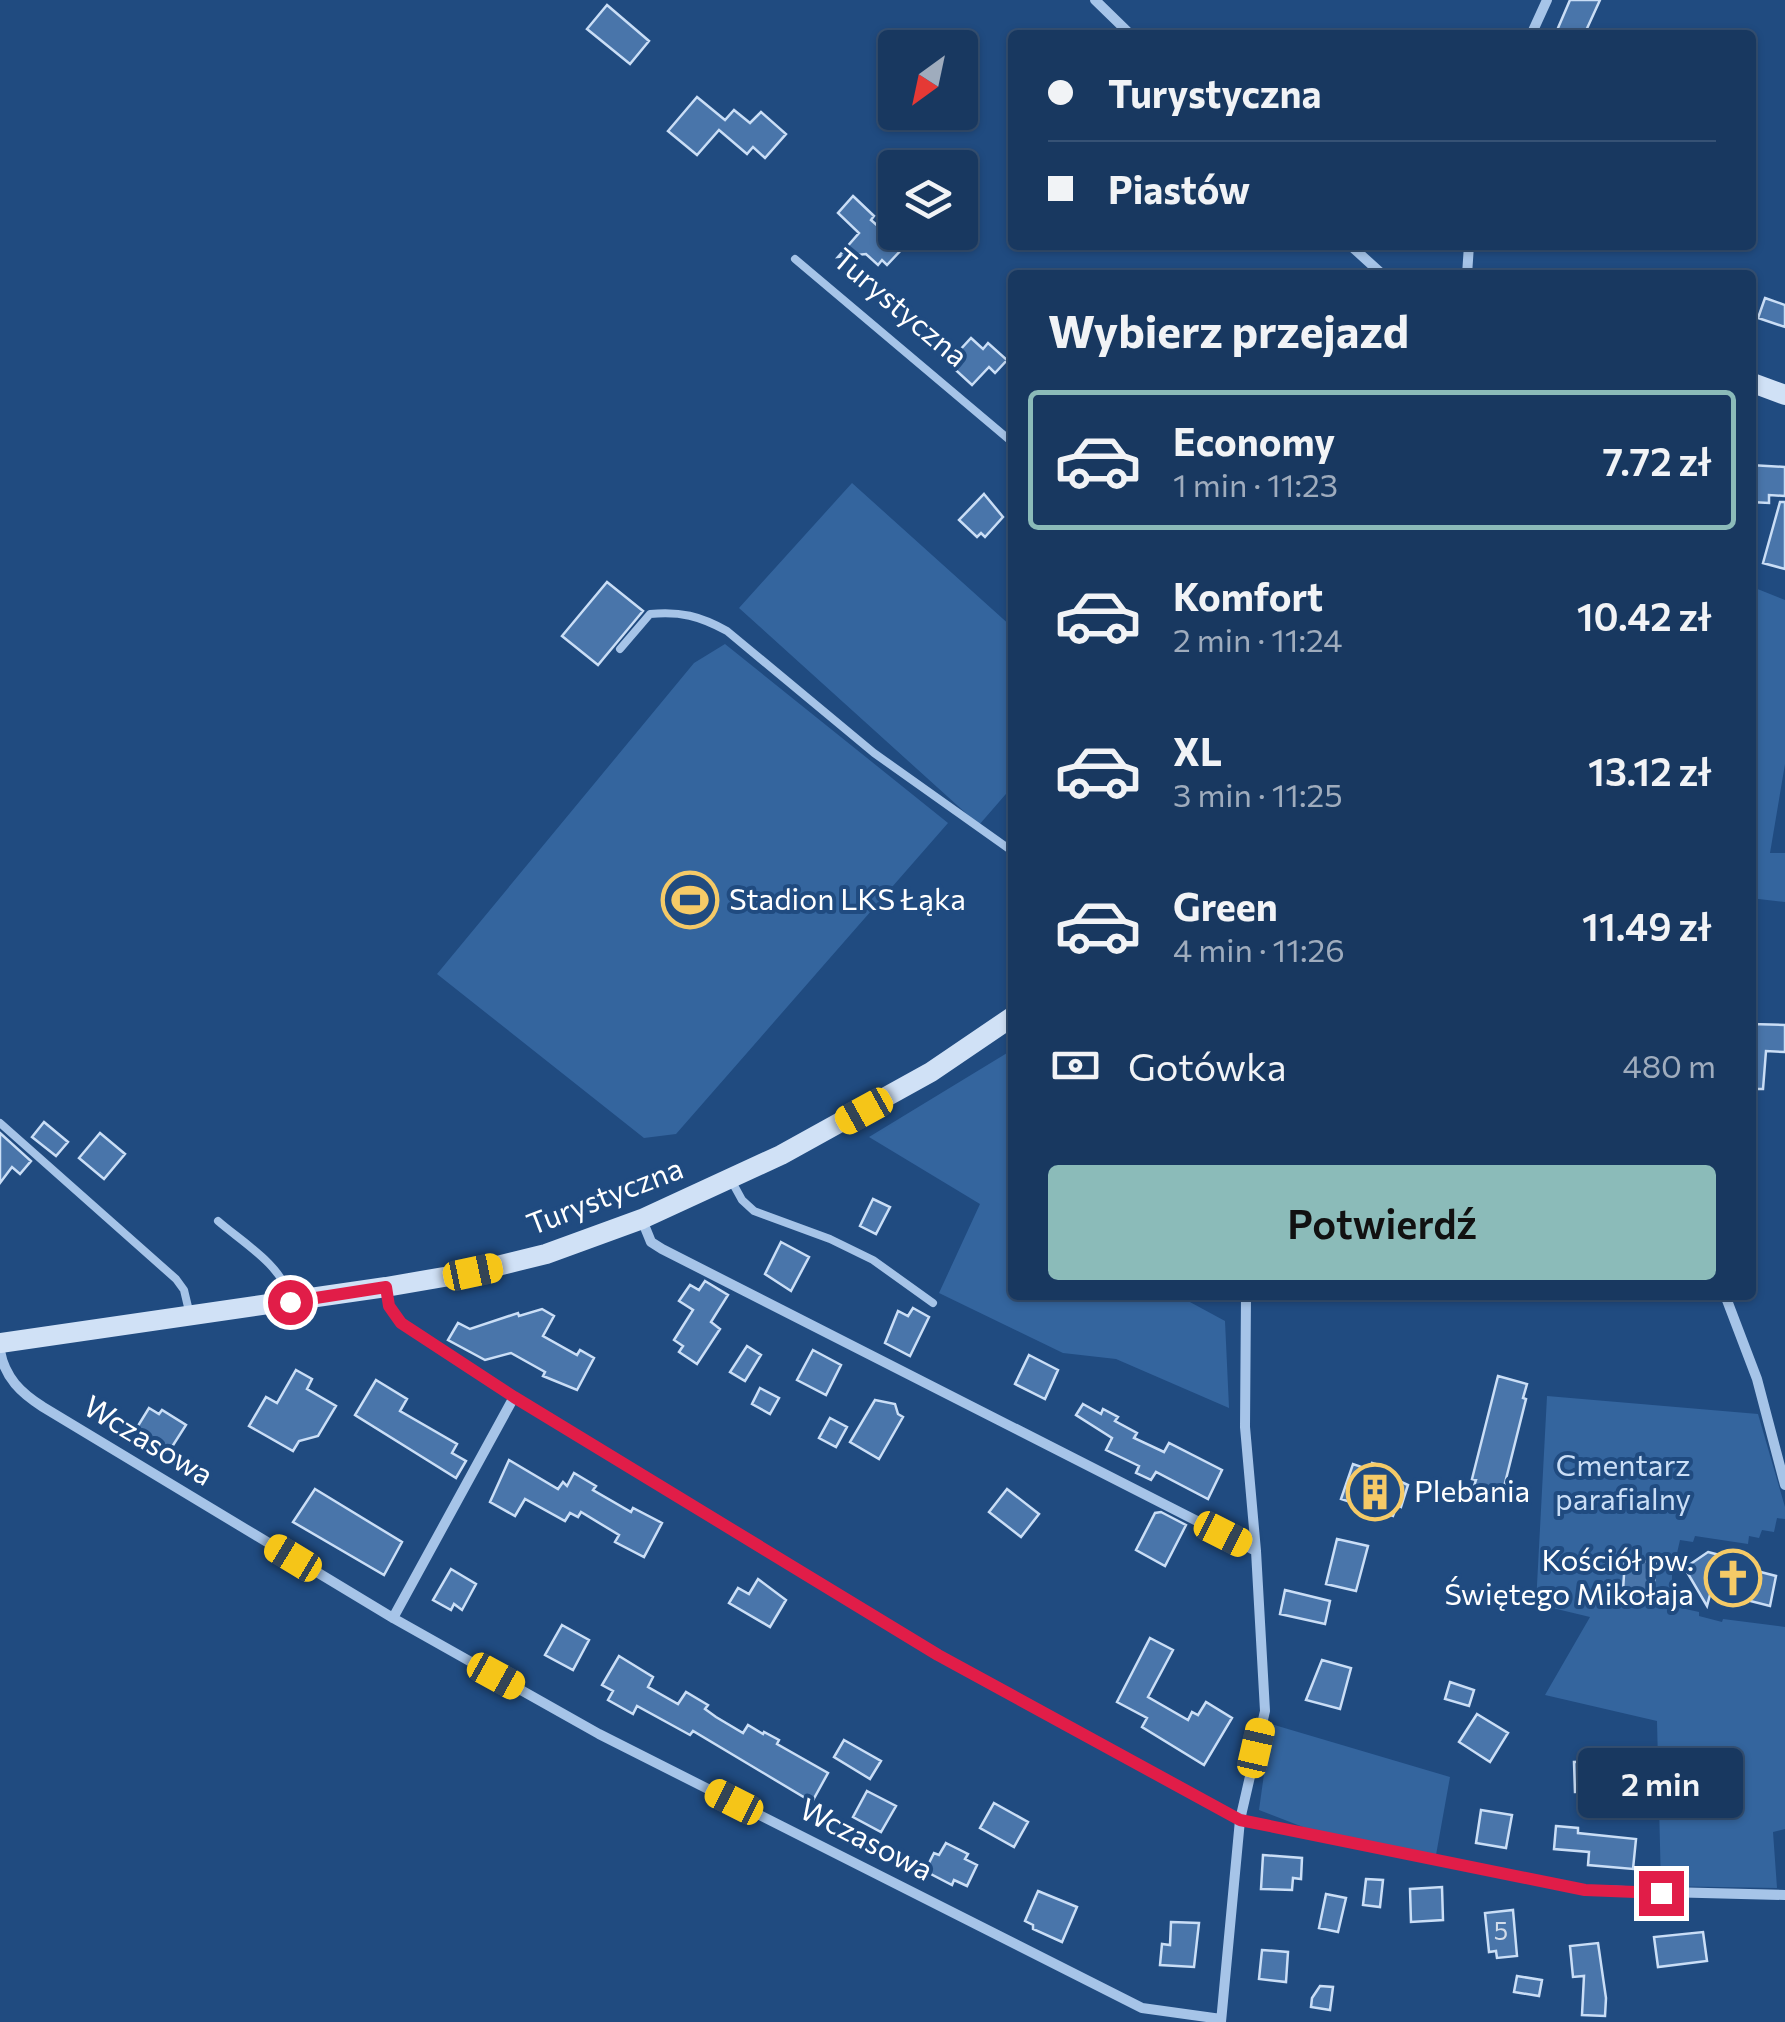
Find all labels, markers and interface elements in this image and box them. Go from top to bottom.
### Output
north arrow [878,30,978,130]
map controls [878,30,978,250]
text: Turystyczna [1108,69,1321,116]
button: layers [878,150,978,250]
text: Piastów [1108,165,1250,212]
street label: Turystyczna [827,239,976,373]
text: Wybierz przejazd [1048,302,1409,357]
icon: car [1053,415,1143,505]
text: Economy [1173,417,1335,464]
text: 7.72 zł [1602,437,1711,484]
text: 1 min · 11:23 [1173,464,1338,504]
icon: car [1053,570,1143,660]
text: Komfort [1173,572,1323,619]
text: 10.42 zł [1577,592,1711,639]
text: 2 min · 11:24 [1173,619,1342,659]
icon: car [1053,725,1143,815]
text: XL [1173,727,1222,774]
text: 13.12 zł [1588,747,1711,794]
text: 3 min · 11:25 [1173,774,1343,814]
sports icon: Stadion LKS Łąka [660,870,720,930]
place label: Stadion LKS Łąka [729,879,966,916]
icon: car [1053,880,1143,970]
text: Green [1173,882,1278,929]
text: 11.49 zł [1582,902,1711,949]
text: 4 min · 11:26 [1173,929,1345,969]
icon: cash [1048,1038,1103,1093]
text: Gotówka [1128,1042,1287,1089]
text: 480 m [1622,1045,1716,1085]
car [830,1083,898,1139]
street label: Turystyczna [521,1148,687,1241]
button: Potwierdź [1048,1165,1716,1280]
car [441,1251,505,1293]
route start [268,1280,313,1325]
street label: Wczasowa [78,1386,221,1492]
park label: Cmentarz parafialny [1555,1445,1691,1516]
building icon: Plebania [1345,1462,1405,1522]
place label: Plebania [1414,1471,1530,1508]
car [1189,1507,1257,1561]
car [260,1530,326,1586]
place label: Kościół pw. Świętego Mikołaja [1444,1540,1694,1611]
church icon: Kościół pw. Świętego Mikołaja [1703,1548,1763,1608]
car [462,1648,530,1704]
car [1235,1715,1277,1781]
callout: 2 min [1578,1748,1744,1818]
text: 2 min [1621,1763,1700,1803]
car [700,1775,768,1829]
street label: Wczasowa [794,1789,940,1887]
route end [1639,1871,1684,1916]
house number: 5 [1494,1915,1508,1945]

